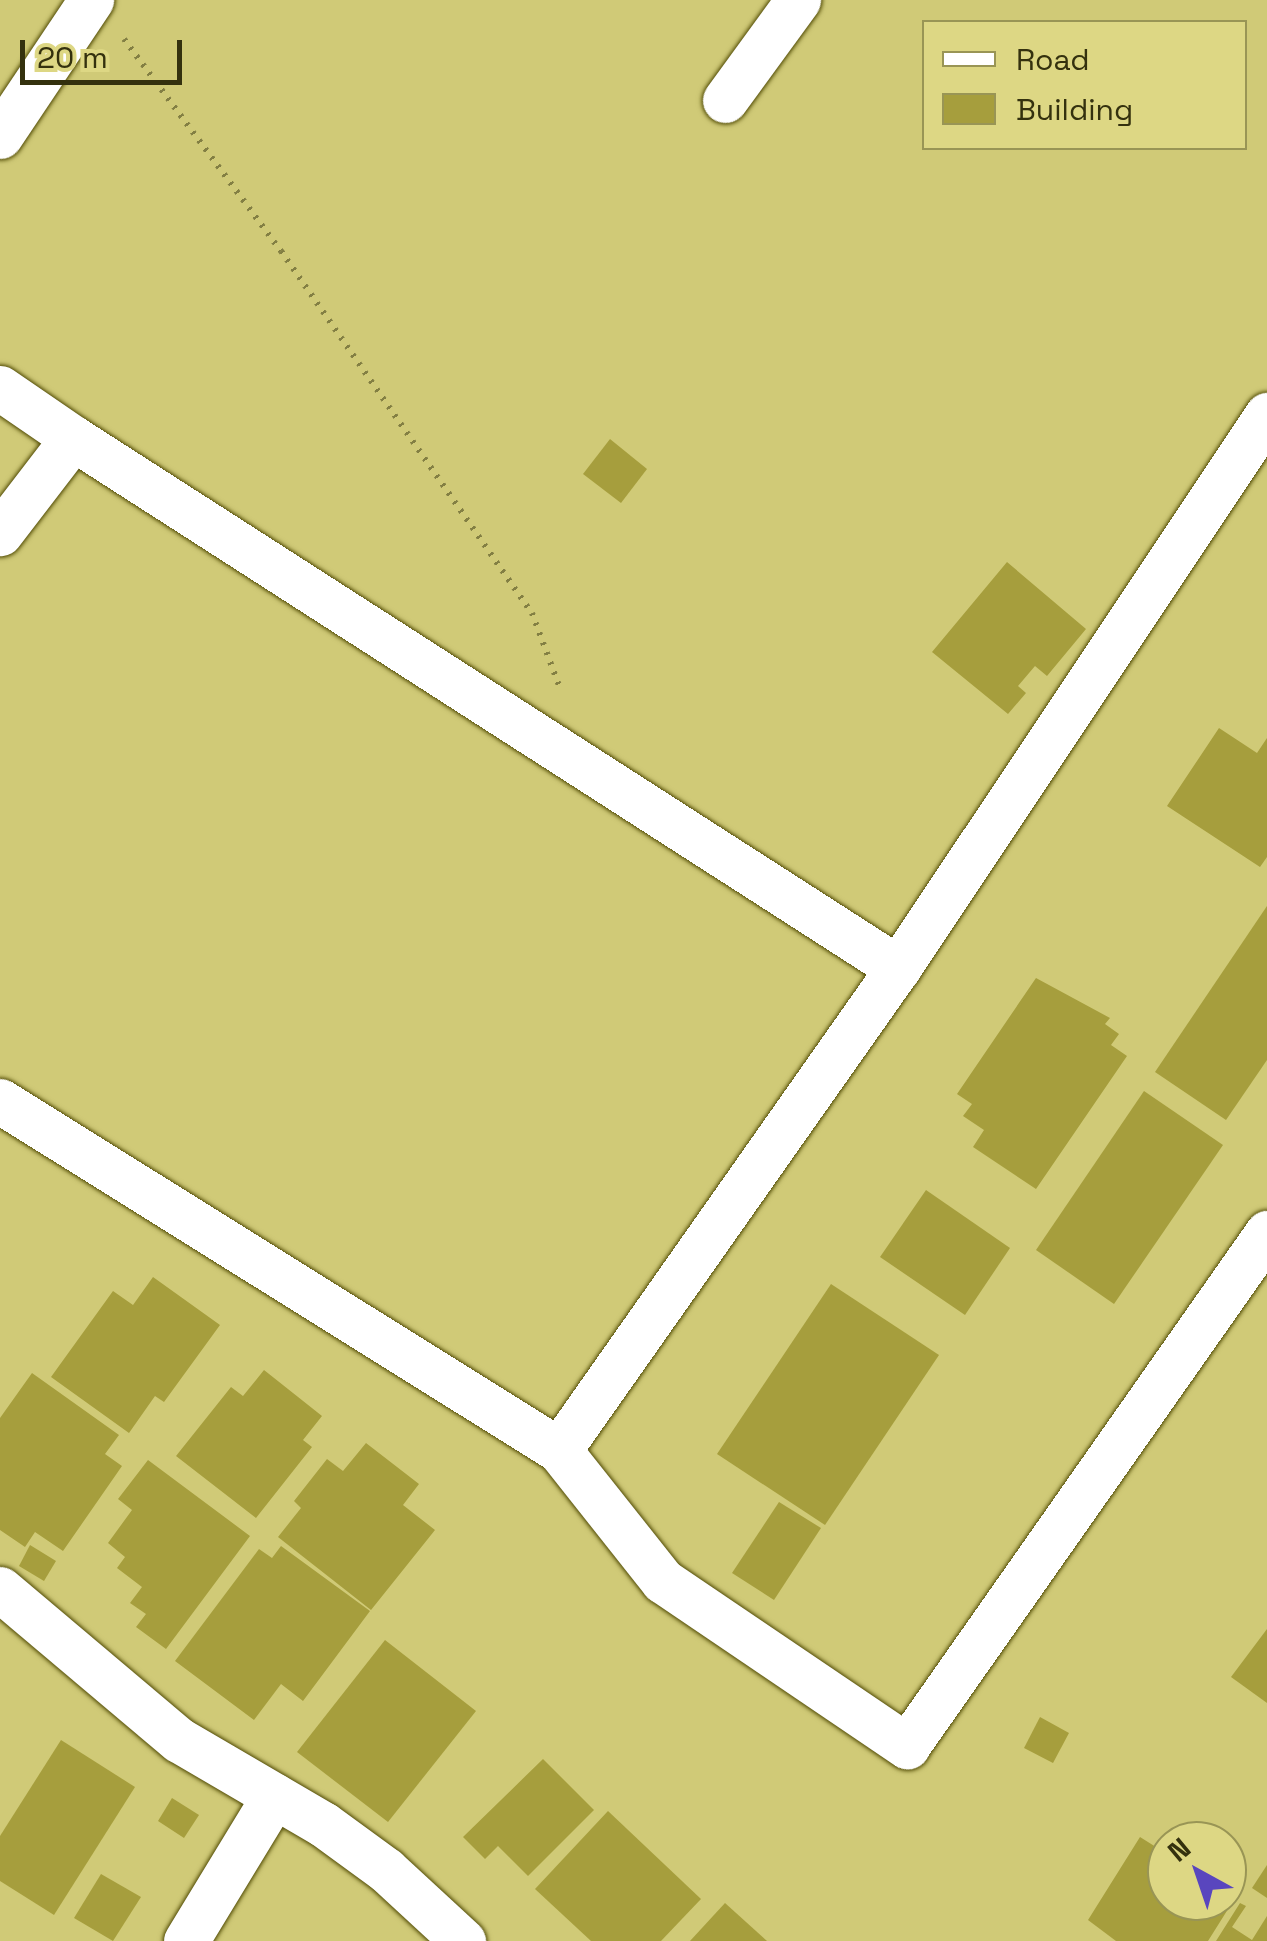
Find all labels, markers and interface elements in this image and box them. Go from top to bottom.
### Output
scale bar [25,20,188,82]
legend [922,20,1247,150]
text: 20 m [37,38,108,77]
text: Road [1016,40,1090,79]
text: Building [1016,90,1133,129]
north arrow [1147,1821,1247,1921]
text: N [1160,1830,1198,1869]

